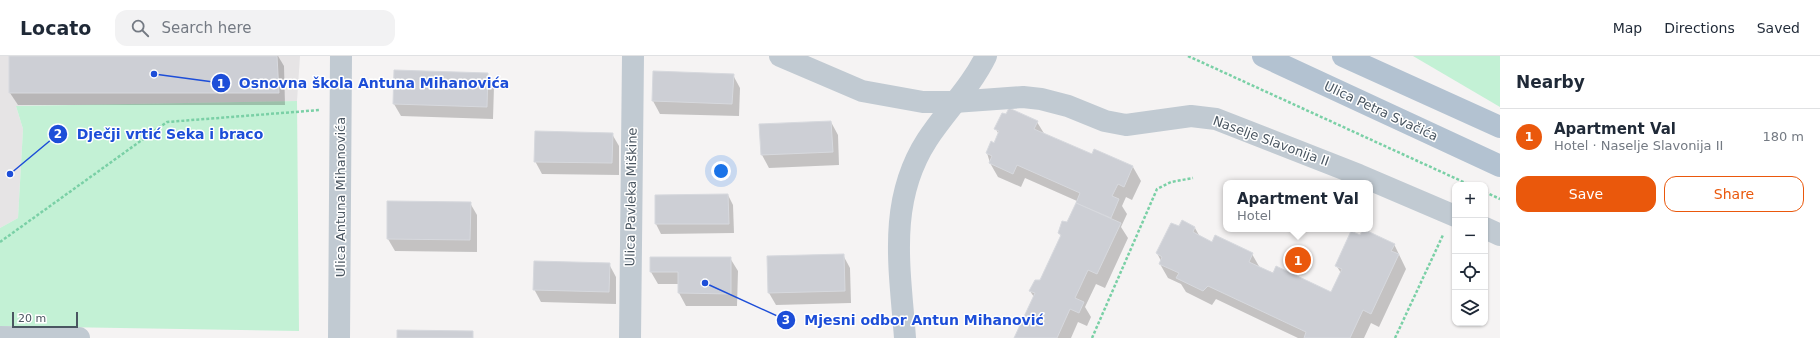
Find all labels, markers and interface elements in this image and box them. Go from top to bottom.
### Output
search box [115,10,395,46]
text: Locato [20,17,91,39]
icon: search [129,17,151,39]
text: Search here [161,19,252,37]
text: Map [1613,20,1642,36]
text: Directions [1664,20,1735,36]
text: Saved [1757,20,1800,36]
callout: Osnovna škola Antuna Mihanovića [211,70,517,96]
text: Nearby [1516,72,1585,92]
text: Osnovna škola Antuna Mihanovića [239,75,509,91]
text: 1 [217,77,225,91]
street label: Ulica Petra Svačića [1322,78,1440,144]
street label: Naselje Slavonija II [1211,113,1331,169]
street label: Ulica Antuna Mihanovića [333,117,348,277]
text: Apartment Val [1554,120,1676,138]
callout: Dječji vrtić Seka i braco [48,121,271,147]
text: Dječji vrtić Seka i braco [77,126,264,142]
text: 2 [54,127,62,141]
street label: Ulica Pavleka Miškine [622,127,640,267]
text: 1 [1524,129,1534,144]
text: 180 m [1762,129,1804,144]
text: Hotel · Naselje Slavonija II [1554,138,1723,153]
your location [711,161,731,181]
button: Save [1516,176,1656,212]
button: Share [1664,176,1804,212]
popup [1223,180,1373,232]
map controls [1452,182,1488,326]
button: + [1452,182,1488,218]
text: Apartment Val [1237,190,1359,208]
text: Hotel [1237,208,1271,223]
button: − [1452,218,1488,254]
pin: 1 [1285,245,1311,275]
button: locate [1452,254,1488,290]
button: layers [1452,290,1488,326]
callout: Mjesni odbor Antun Mihanović [776,307,1051,333]
scale bar [12,310,78,329]
text: 20 m [18,312,46,325]
text: Mjesni odbor Antun Mihanović [804,312,1044,328]
text: 3 [782,313,790,327]

